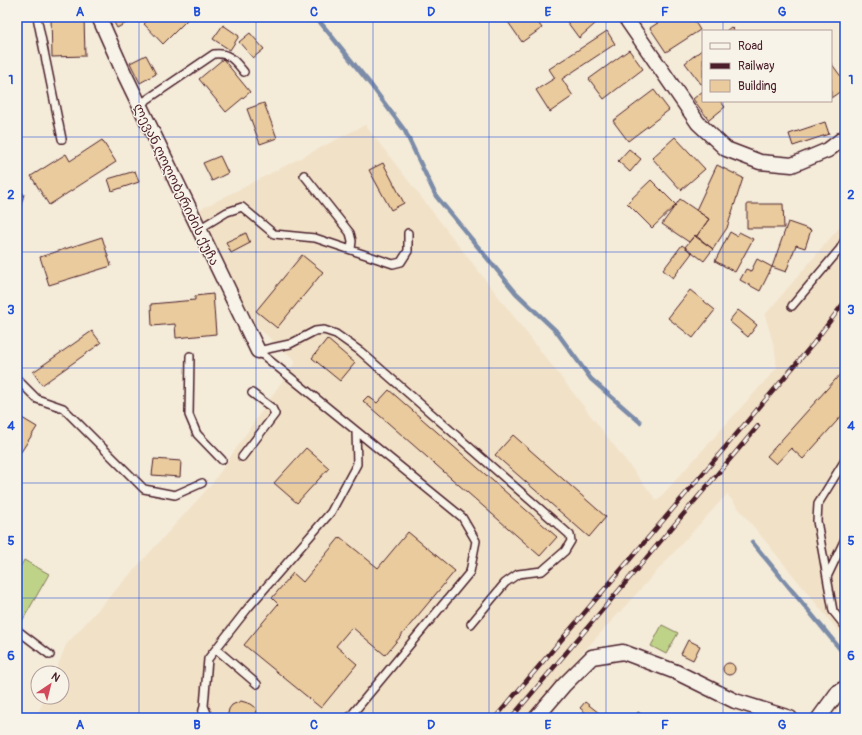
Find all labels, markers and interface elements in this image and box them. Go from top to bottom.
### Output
text: A [76,4,85,20]
text: B [193,4,201,20]
text: C [310,4,318,20]
text: D [427,4,435,20]
text: E [545,4,552,20]
text: F [661,4,669,20]
text: G [778,4,787,20]
legend [702,30,832,102]
text: Road [738,39,763,54]
text: Railway [738,59,774,74]
text: 1 [8,72,14,88]
text: 1 [848,72,854,88]
text: Building [738,79,777,94]
street label: ლევან ღოღობერიძის ქუჩა [130,101,222,268]
text: 2 [7,187,15,203]
text: 2 [847,187,855,203]
text: 3 [7,302,15,318]
text: 3 [847,302,855,318]
text: 4 [7,418,15,434]
text: 4 [847,418,855,434]
text: 5 [7,533,15,549]
text: 5 [847,533,855,549]
text: 6 [7,648,15,664]
text: 6 [847,648,855,664]
north arrow [30,665,70,705]
text: N [49,670,63,685]
text: A [76,717,85,733]
text: B [193,717,201,733]
text: C [310,717,318,733]
text: D [427,717,435,733]
text: E [545,717,552,733]
text: F [661,717,669,733]
text: G [778,717,787,733]

